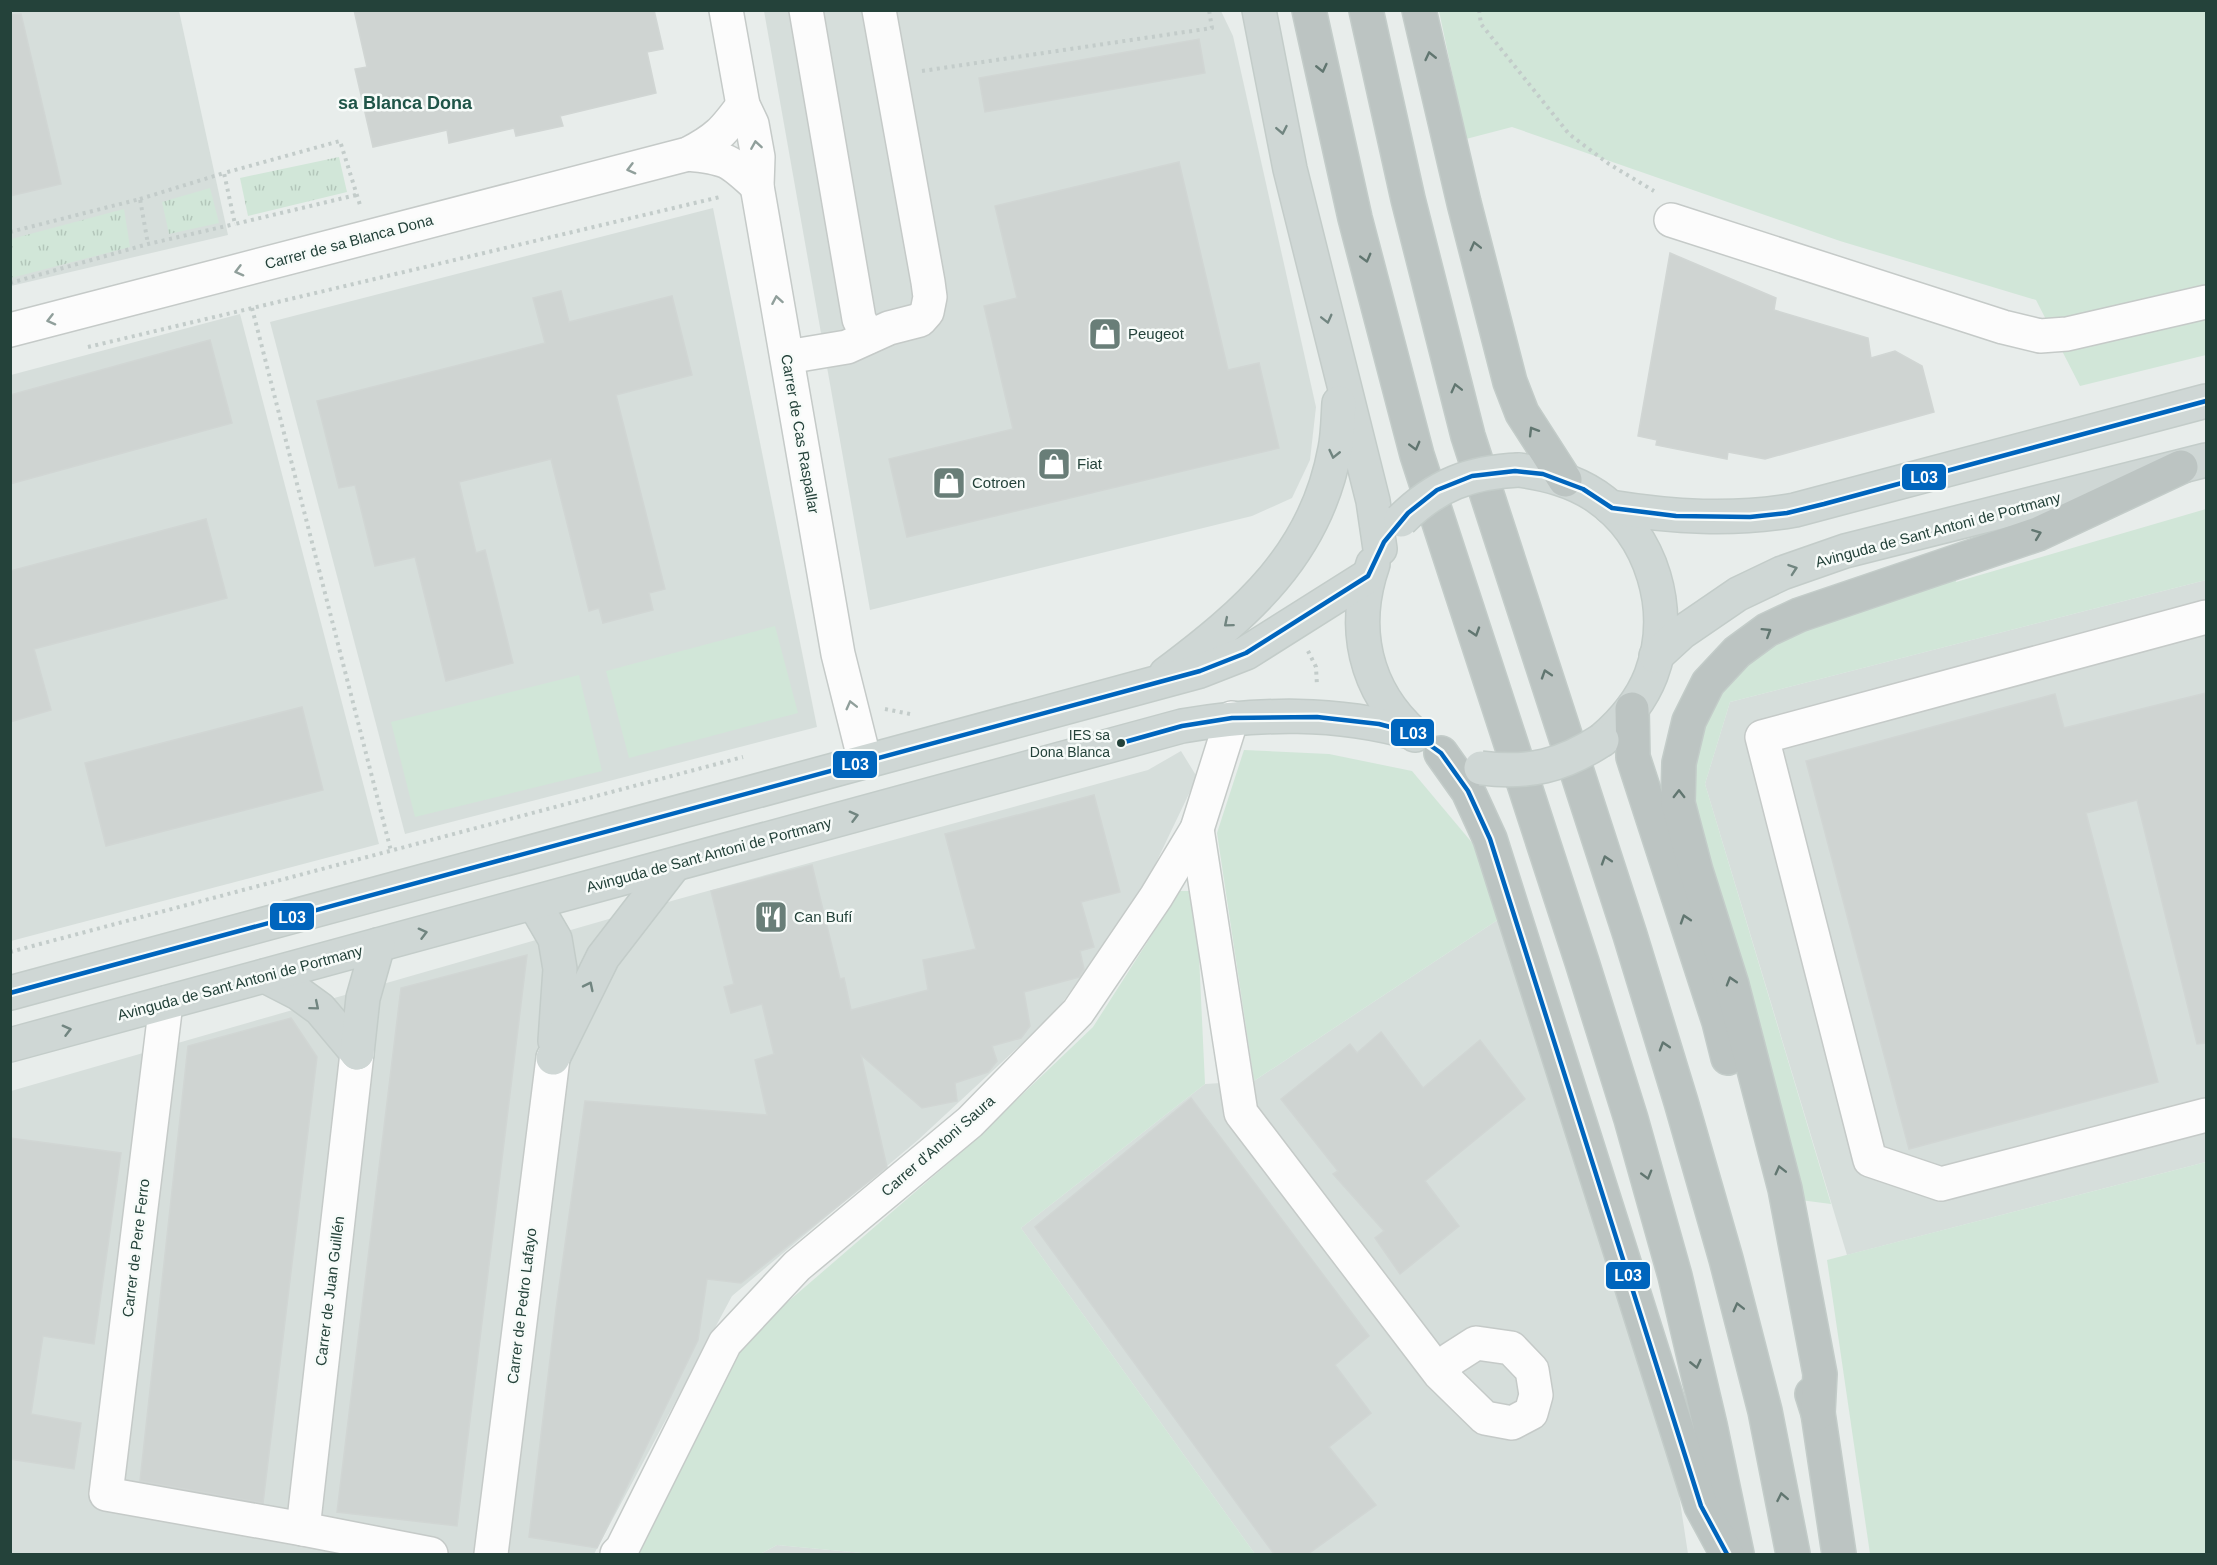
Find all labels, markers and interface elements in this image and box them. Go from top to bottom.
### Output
one-way arrow [1424,52,1437,62]
one-way arrow [1314,62,1327,72]
district label: sa Blanca Dona [338,93,473,113]
one-way arrow [1275,124,1288,134]
one-way arrow [750,140,762,149]
one-way arrow [627,162,637,174]
street label: Carrer de sa Blanca Dona [263,211,435,272]
one-way arrow [1469,241,1482,251]
one-way arrow [1358,252,1371,262]
one-way arrow [235,264,245,276]
one-way arrow [771,295,783,304]
one-way arrow [46,312,56,325]
one-way arrow [1320,314,1333,324]
shop icon: Peugeot [1087,316,1123,352]
place label: Peugeot [1128,325,1185,342]
street label: Carrer de Cas Raspallar [778,353,823,515]
one-way arrow [1451,383,1464,393]
one-way arrow [1529,427,1540,437]
one-way arrow [1408,440,1420,451]
shop icon: Fiat [1036,446,1072,482]
one-way arrow [1328,449,1341,459]
place label: Fiat [1077,455,1103,472]
line badge: L03 [1901,463,1947,491]
shop icon: Cotroen [931,465,967,501]
text: L03 [1910,469,1938,486]
place label: Cotroen [972,474,1025,491]
street label: Avinguda de Sant Antoni de Portmany [1813,488,2063,571]
one-way arrow [2031,529,2042,541]
one-way arrow [1787,563,1798,576]
one-way arrow [1224,616,1235,627]
one-way arrow [1468,626,1481,637]
one-way arrow [1760,628,1771,639]
one-way arrow [1540,670,1553,680]
one-way arrow [846,700,859,710]
line badge: L03 [1390,718,1435,747]
text: L03 [1399,725,1427,742]
place label: IES sa Dona Blanca [1030,727,1110,760]
marker: IES sa Dona Blanca [1115,737,1127,749]
line badge: L03 [832,750,878,779]
text: L03 [841,756,869,773]
one-way arrow [1672,789,1685,798]
one-way arrow [849,810,859,823]
street label: Avinguda de Sant Antoni de Portmany [584,813,834,896]
one-way arrow [1601,855,1613,866]
restaurant icon: Can Bufí [753,899,789,935]
line badge: L03 [269,902,315,931]
place label: Can Bufí [794,908,853,925]
text: L03 [278,909,306,926]
one-way arrow [1680,914,1692,925]
one-way arrow [417,928,428,940]
street label: Avinguda de Sant Antoni de Portmany [115,941,365,1024]
one-way arrow [1726,976,1738,987]
one-way arrow [581,982,593,993]
one-way arrow [308,999,319,1010]
one-way arrow [61,1025,72,1037]
one-way arrow [1659,1041,1671,1052]
street label: Carrer d'Antoni Saura [878,1091,998,1199]
one-way arrow [1775,1165,1788,1175]
one-way arrow [1640,1169,1652,1180]
street label: Carrer de Pere Ferro [119,1178,152,1318]
street label: Carrer de Juan Guillén [312,1215,347,1367]
street label: Carrer de Pedro Lafayo [504,1227,539,1385]
line badge: L03 [1605,1261,1651,1290]
text: L03 [1614,1267,1642,1284]
one-way arrow [1733,1302,1746,1312]
one-way arrow [1689,1359,1702,1369]
one-way arrow [1776,1492,1789,1502]

